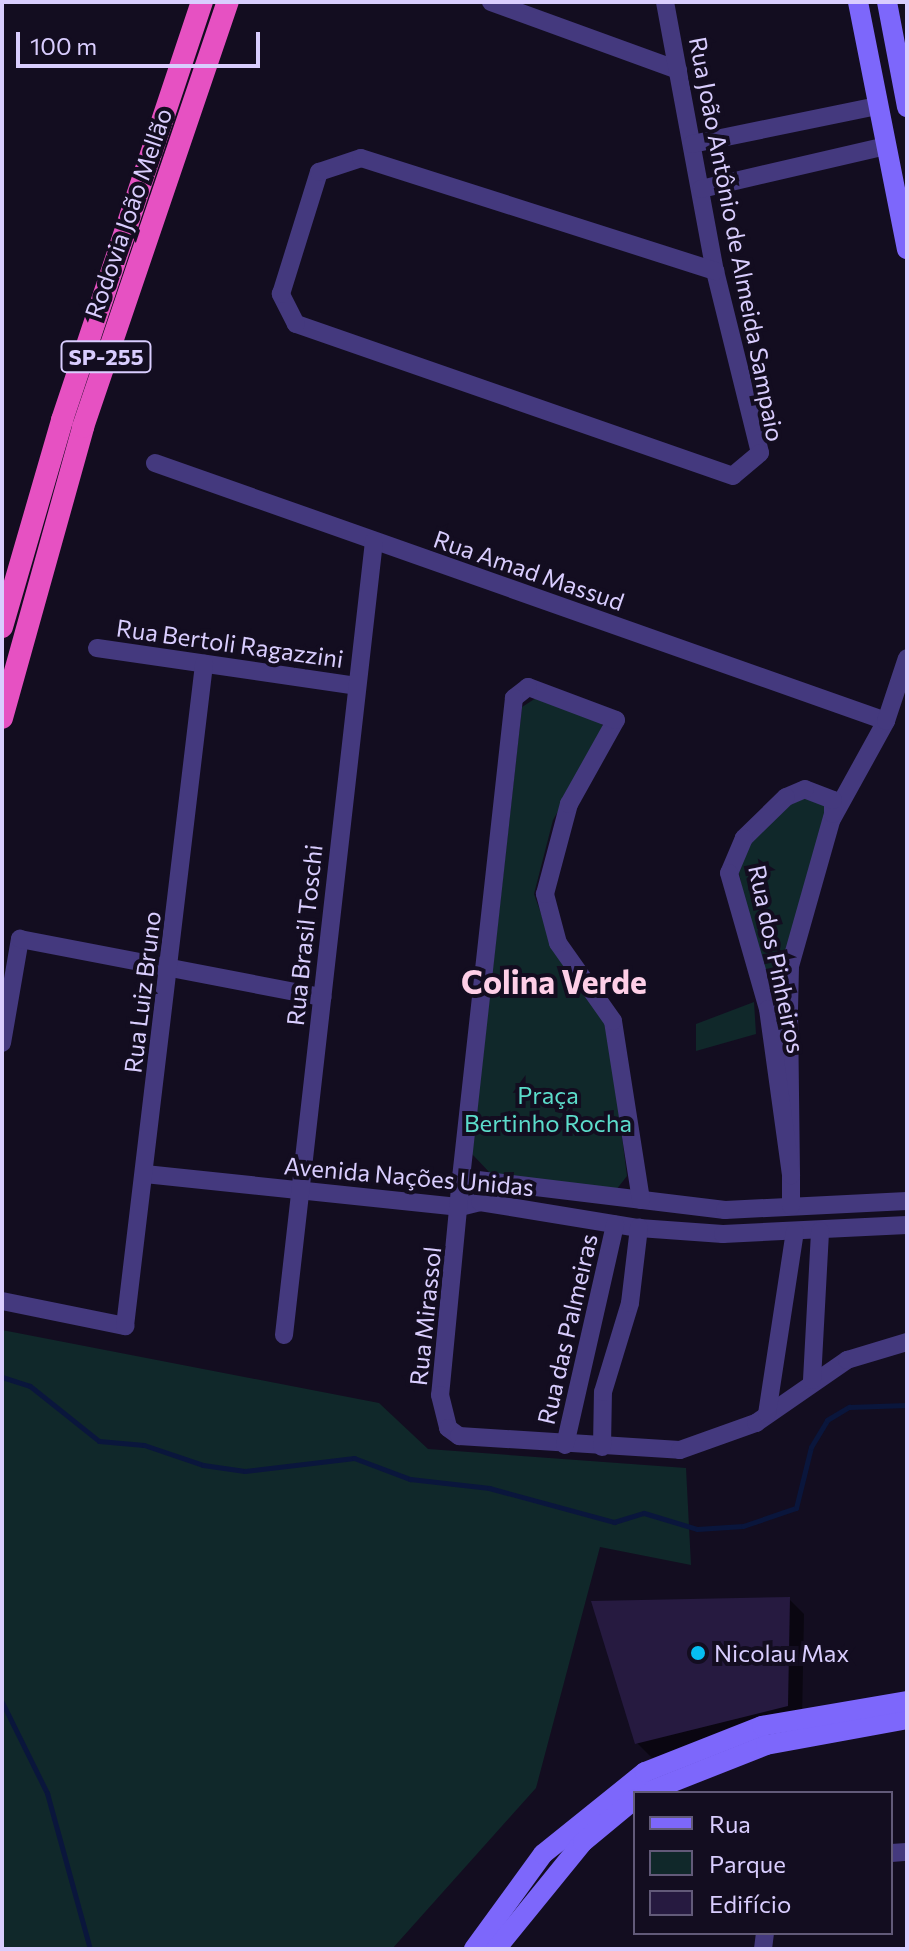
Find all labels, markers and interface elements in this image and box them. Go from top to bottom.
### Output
scale bar [20,16,264,66]
text: 100 m [30,31,97,60]
street label: Rua João Antônio de Almeida Sampaio [684,34,790,444]
street label: Rodovia João Mellão [79,104,177,322]
road number: SP-255 [60,339,152,375]
street label: Rua Amad Massud [430,524,628,616]
street label: Rua Bertoli Ragazzini [115,613,345,673]
street label: Rua Brasil Toschi [280,843,328,1027]
street label: Rua dos Pinheiros [743,862,811,1056]
street label: Rua Luiz Bruno [118,909,166,1075]
district label: Colina Verde [461,962,647,1000]
park label: Praça Bertinho Rocha [464,1081,632,1137]
street label: Avenida Nações Unidas [283,1151,535,1201]
street label: Rua das Palmeiras [531,1231,603,1427]
street label: Rua Mirassol [403,1245,447,1387]
place label: Nicolau Max [714,1639,849,1667]
marker: Nicolau Max [689,1644,707,1662]
legend [633,1791,893,1935]
text: Rua [709,1809,751,1838]
text: Parque [709,1849,786,1878]
text: Edifício [709,1889,791,1918]

